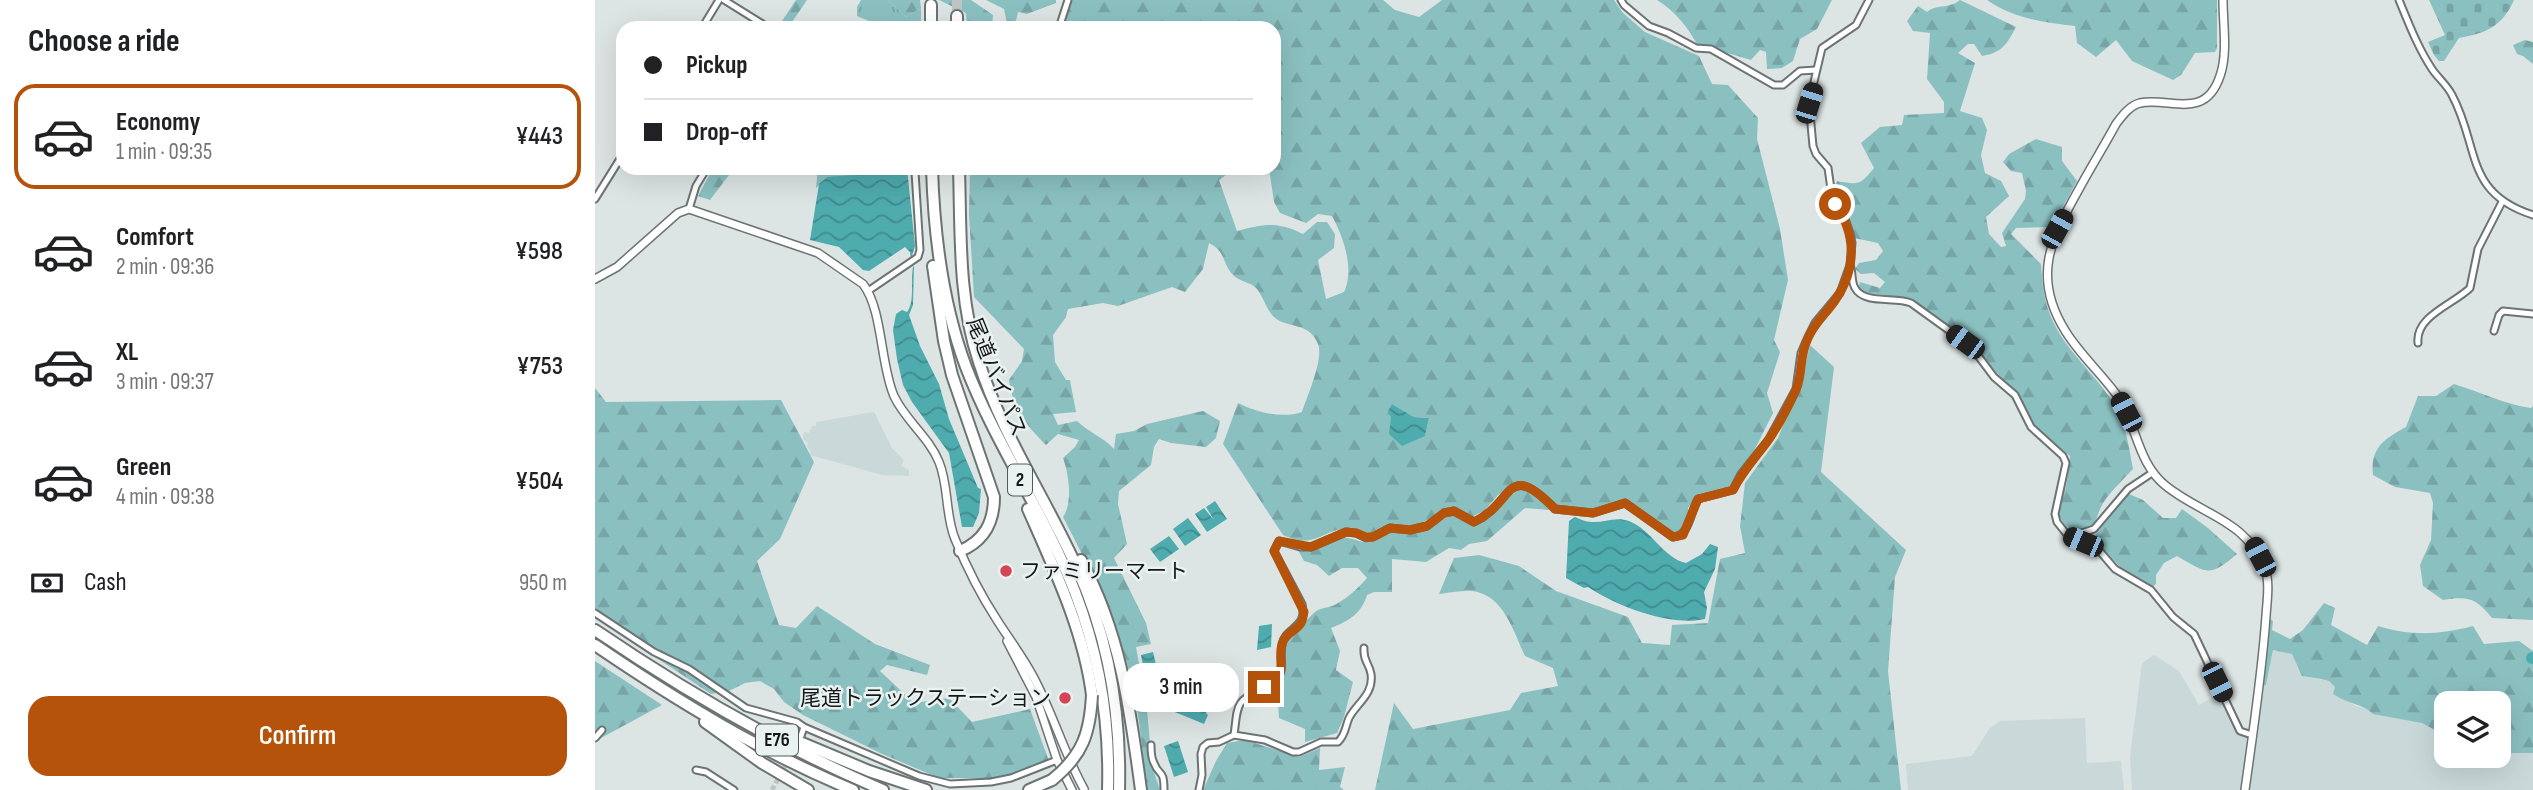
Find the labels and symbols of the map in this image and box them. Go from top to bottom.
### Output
car [1793,80,1826,126]
route start [1819,188,1851,220]
car [2038,206,2077,252]
street label: 尾道バイパス [961,314,1031,440]
car [1942,321,1989,363]
car [2107,389,2146,435]
road number: 2 [1008,464,1032,495]
car [2060,524,2107,560]
car [2241,534,2280,580]
place label: ファミリーマート [1020,559,1188,584]
marker: ファミリーマート [998,563,1014,579]
car [2199,659,2236,705]
callout: 3 min [1124,662,1239,712]
route end [1248,671,1280,703]
place label: 尾道トラックステーション [800,686,1051,711]
marker: 尾道トラックステーション [1057,690,1073,706]
road number: E76 [756,724,798,755]

